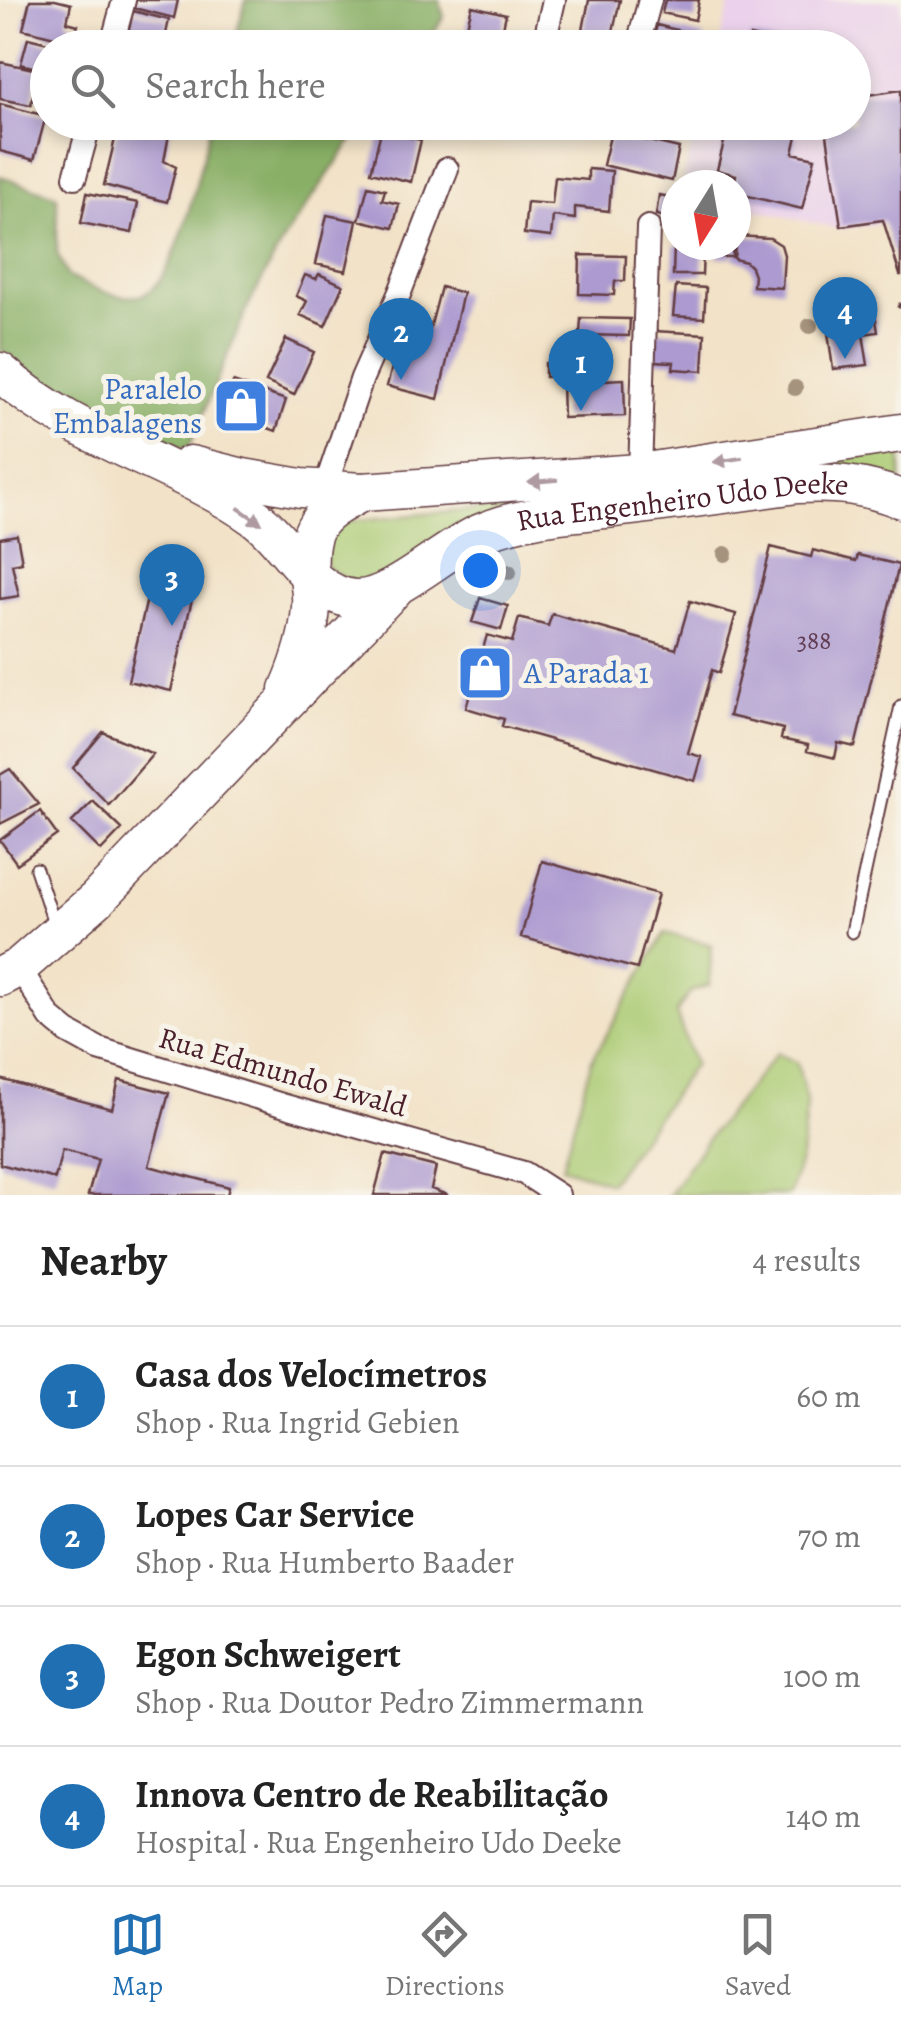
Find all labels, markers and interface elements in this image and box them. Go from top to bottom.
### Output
search box [30,30,871,140]
icon: search [65,58,120,113]
text: Search here [145,59,326,111]
north arrow [661,170,751,260]
pin: 4 [812,276,878,359]
pin: 2 [368,298,434,380]
pin: 1 [548,328,614,411]
place label: Paralelo Embalagens [53,369,202,443]
shop icon: Paralelo Embalagens [211,376,271,436]
one-way arrow [712,453,744,468]
street label: Rua Engenheiro Udo Deeke [513,463,850,541]
one-way arrow [527,473,558,489]
one-way arrow [236,505,263,525]
pin: 3 [140,544,204,626]
your location [455,545,506,596]
house number: 388 [797,624,831,658]
shop icon: A Parada 1 [455,643,515,703]
place label: A Parada 1 [523,653,649,693]
street label: Rua Edmundo Ewald [154,1017,413,1127]
text: Nearby [40,1232,167,1289]
text: 4 results [752,1238,861,1282]
text: Casa dos Velocímetros [135,1348,487,1400]
text: 1 [67,1374,78,1418]
text: 60 m [796,1374,861,1418]
text: Shop · Rua Ingrid Gebien [135,1400,460,1444]
text: Lopes Car Service [135,1488,415,1540]
text: 2 [65,1514,80,1558]
text: 70 m [798,1514,861,1558]
text: Shop · Rua Humberto Baader [135,1540,514,1584]
text: Egon Schweigert [135,1628,401,1680]
text: 3 [66,1654,79,1698]
text: 100 m [783,1654,861,1698]
text: Shop · Rua Doutor Pedro Zimmermann [135,1680,644,1724]
text: Innova Centro de Reabilitação [135,1768,609,1820]
text: 4 [65,1794,80,1838]
text: 140 m [786,1794,861,1838]
text: Hospital · Rua Engenheiro Udo Deeke [135,1820,622,1864]
tab: Map [110,1907,165,2005]
tab: Directions [385,1907,505,2005]
tab: Saved [725,1907,791,2005]

